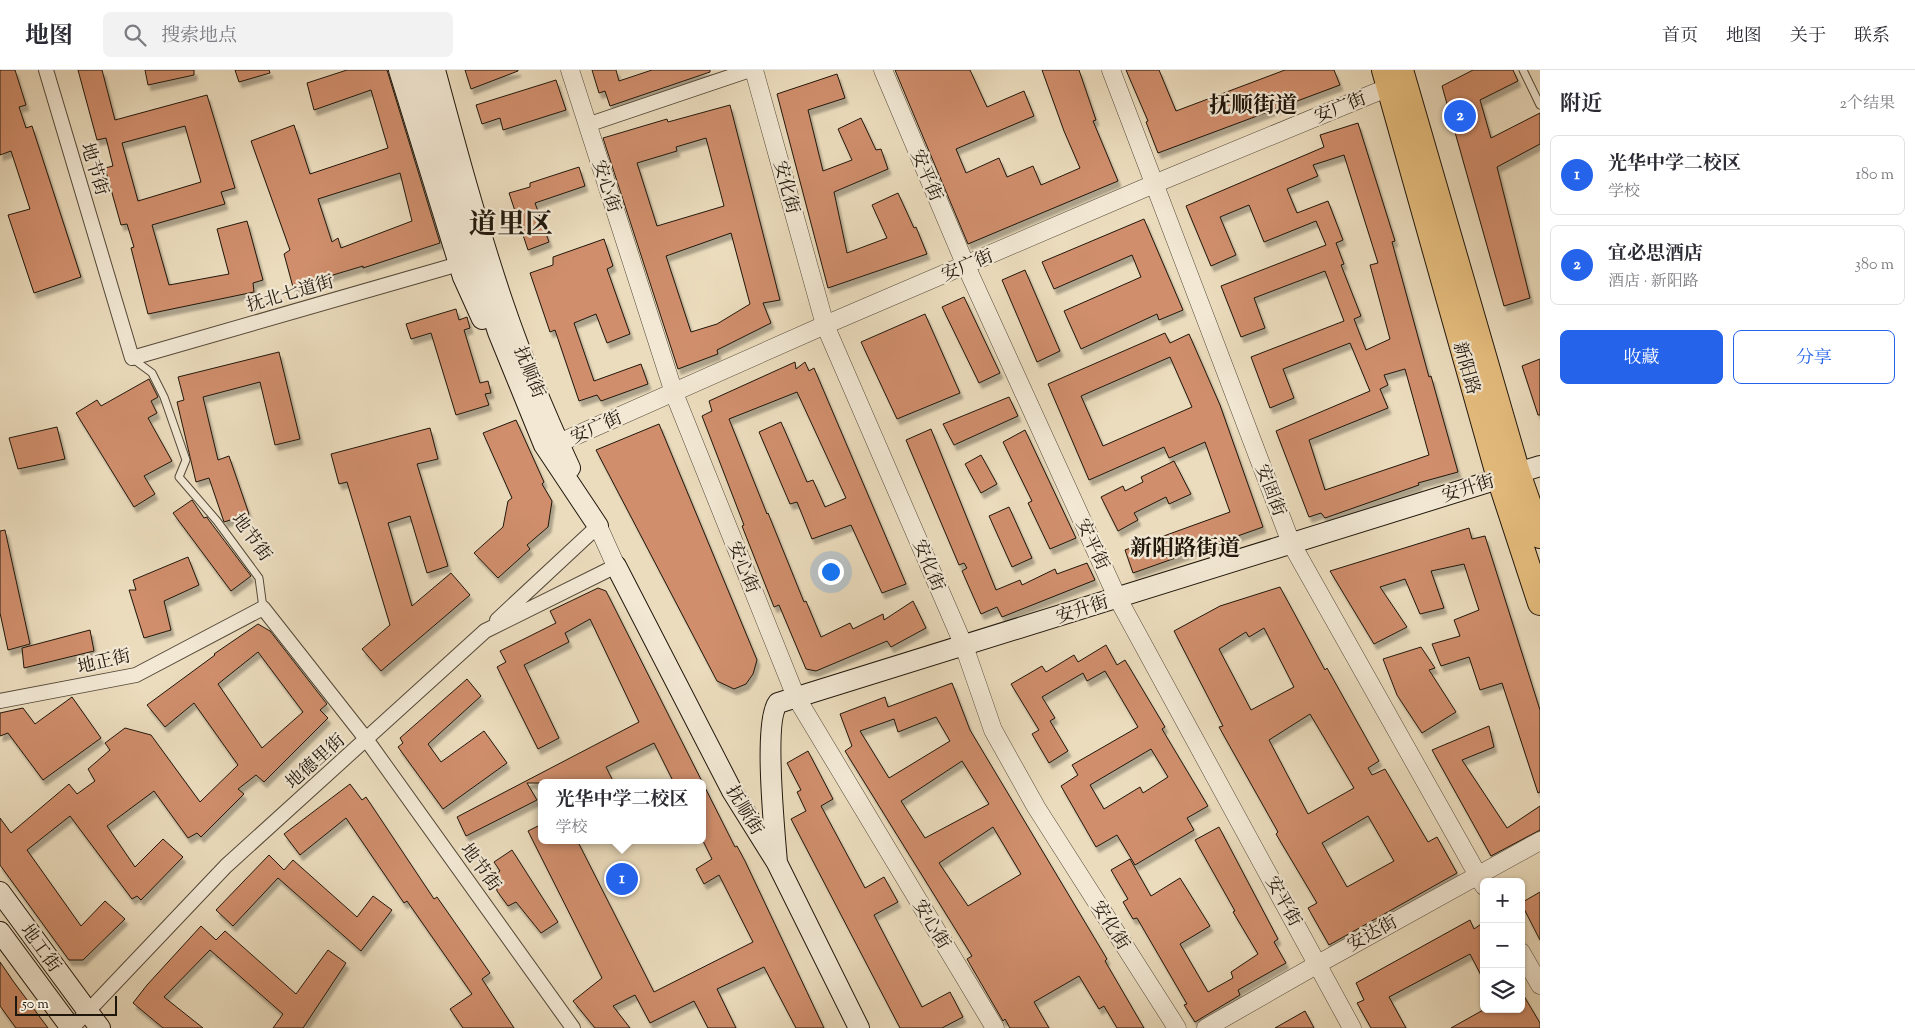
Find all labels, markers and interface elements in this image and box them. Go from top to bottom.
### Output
search box [103,12,453,57]
text: 地图 [25,20,73,54]
icon: search [121,21,149,49]
text: 搜索地点 [161,23,237,50]
text: 首页 [1662,24,1698,50]
text: 地图 [1726,24,1762,50]
text: 关于 [1790,24,1826,50]
text: 联系 [1854,24,1890,50]
street label: 安广街 [1311,87,1371,131]
text: 附近 [1560,90,1602,120]
district label: 抚顺街道 [1209,91,1297,123]
text: 2个结果 [1840,93,1895,116]
pin: 2 [1444,97,1476,135]
street label: 地节街 [73,140,113,199]
street label: 安平街 [903,146,948,206]
text: 光华中学二校区 [1608,151,1741,178]
street label: 安心街 [584,157,626,216]
street label: 安化街 [766,158,805,217]
text: 1 [1574,164,1580,187]
text: 180 m [1855,164,1894,187]
text: 学校 [1608,181,1640,204]
district label: 道里区 [469,206,553,246]
text: 宜必思酒店 [1608,241,1703,268]
street label: 安广街 [938,244,998,289]
text: 2 [1573,254,1581,277]
text: 380 m [1854,254,1894,277]
street label: 抚北七道街 [244,270,337,320]
text: 酒店 · 新阳路 [1608,271,1699,294]
button: 收藏 [1560,330,1723,384]
button: 分享 [1733,330,1895,384]
street label: 新阳路 [1445,339,1485,398]
street label: 抚顺街 [506,343,550,403]
street label: 安广街 [567,406,627,452]
street label: 安固街 [1247,461,1291,521]
street label: 安升街 [1439,470,1498,510]
street label: 地节街 [224,509,277,568]
street label: 安平街 [1068,515,1114,575]
district label: 新阳路街道 [1130,534,1240,566]
street label: 安化街 [905,536,950,596]
street label: 安心街 [720,538,764,598]
your location [818,559,844,585]
street label: 安升街 [1053,590,1112,632]
street label: 地正街 [75,644,134,682]
street label: 地德里街 [281,729,352,796]
popup [538,779,706,844]
street label: 抚顺街 [718,781,768,841]
text: 光华中学二校区 [555,787,689,814]
text: 学校 [555,817,588,840]
street label: 地节街 [453,839,506,898]
pin: 1 [606,860,638,898]
street label: 安平街 [1258,872,1307,932]
map controls [1480,878,1525,1013]
button: + [1480,878,1525,923]
street label: 安心街 [905,895,955,955]
street label: 安化街 [1084,896,1135,956]
street label: 安达街 [1343,910,1403,959]
street label: 地工街 [13,920,66,979]
button: − [1480,923,1525,968]
button: layers [1480,968,1525,1013]
scale bar [15,993,118,1016]
text: 50 m [22,995,49,1015]

